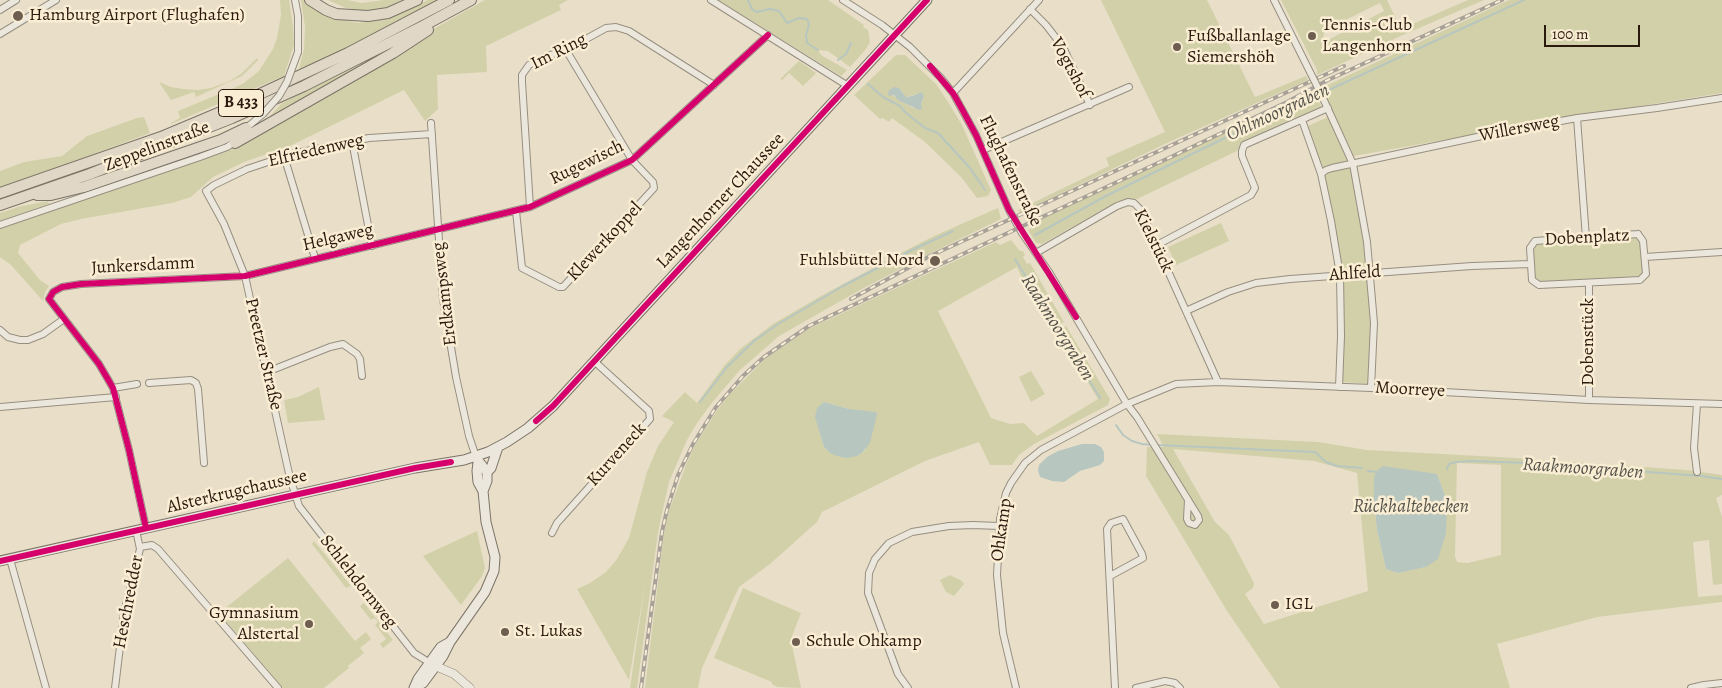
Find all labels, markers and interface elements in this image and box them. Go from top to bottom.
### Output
place label: Hamburg Airport (Flughafen) [29,5,245,27]
marker: Hamburg Airport (Flughafen) [11,9,25,23]
place label: Tennis-Club Langenhorn [1322,15,1412,58]
scale bar [1547,15,1643,47]
text: 100 m [1552,24,1589,44]
place label: Fußballanlage Siemershöh [1187,26,1291,68]
street label: Im Ring [528,29,590,75]
marker: Tennis-Club Langenhorn [1306,30,1318,42]
street label: Vogtshof [1045,34,1095,102]
marker: Fußballanlage Siemershöh [1171,41,1183,53]
water label: Ohlmoorgraben [1223,79,1333,147]
road number: B 433 [218,90,264,116]
street label: Willersweg [1477,111,1561,147]
street label: Flughafenstraße [974,112,1046,230]
street label: Zeppelinstraße [101,117,213,177]
street label: Langenhorner Chaussee [652,129,790,273]
street label: Elfriedenweg [266,130,366,172]
street label: Rugewisch [547,136,627,190]
street label: Klewerkoppel [563,198,647,286]
street label: Kielstück [1128,206,1178,276]
street label: Helgaweg [301,219,375,257]
street label: Dobenplatz [1544,225,1630,251]
street label: Erdkampsweg [428,241,462,347]
place label: Fuhlsbüttel Nord [799,250,924,272]
street label: Junkersdamm [91,253,195,279]
marker: Fuhlsbüttel Nord [928,254,942,268]
street label: Ahlfeld [1328,261,1382,287]
water label: Raakmoorgraben [1015,271,1099,385]
street label: Preetzer Straße [240,296,286,412]
street label: Dobenstück [1578,298,1600,386]
street label: Moorreye [1374,377,1446,403]
street label: Kurveneck [583,419,651,491]
water label: Raakmoorgraben [1522,453,1644,485]
street label: Alsterkrugchaussee [165,465,309,519]
water label: Rückhaltebecken [1353,496,1469,518]
street label: Ohkamp [987,497,1017,563]
street label: Schlehdornweg [315,531,401,633]
street label: Heschredder [109,553,149,651]
place label: IGL [1285,594,1313,616]
marker: IGL [1269,599,1281,611]
place label: Gymnasium Alstertal [209,603,299,646]
marker: Gymnasium Alstertal [303,618,315,630]
place label: St. Lukas [515,621,583,643]
marker: St. Lukas [499,626,511,638]
place label: Schule Ohkamp [806,631,922,653]
marker: Schule Ohkamp [790,636,802,648]

